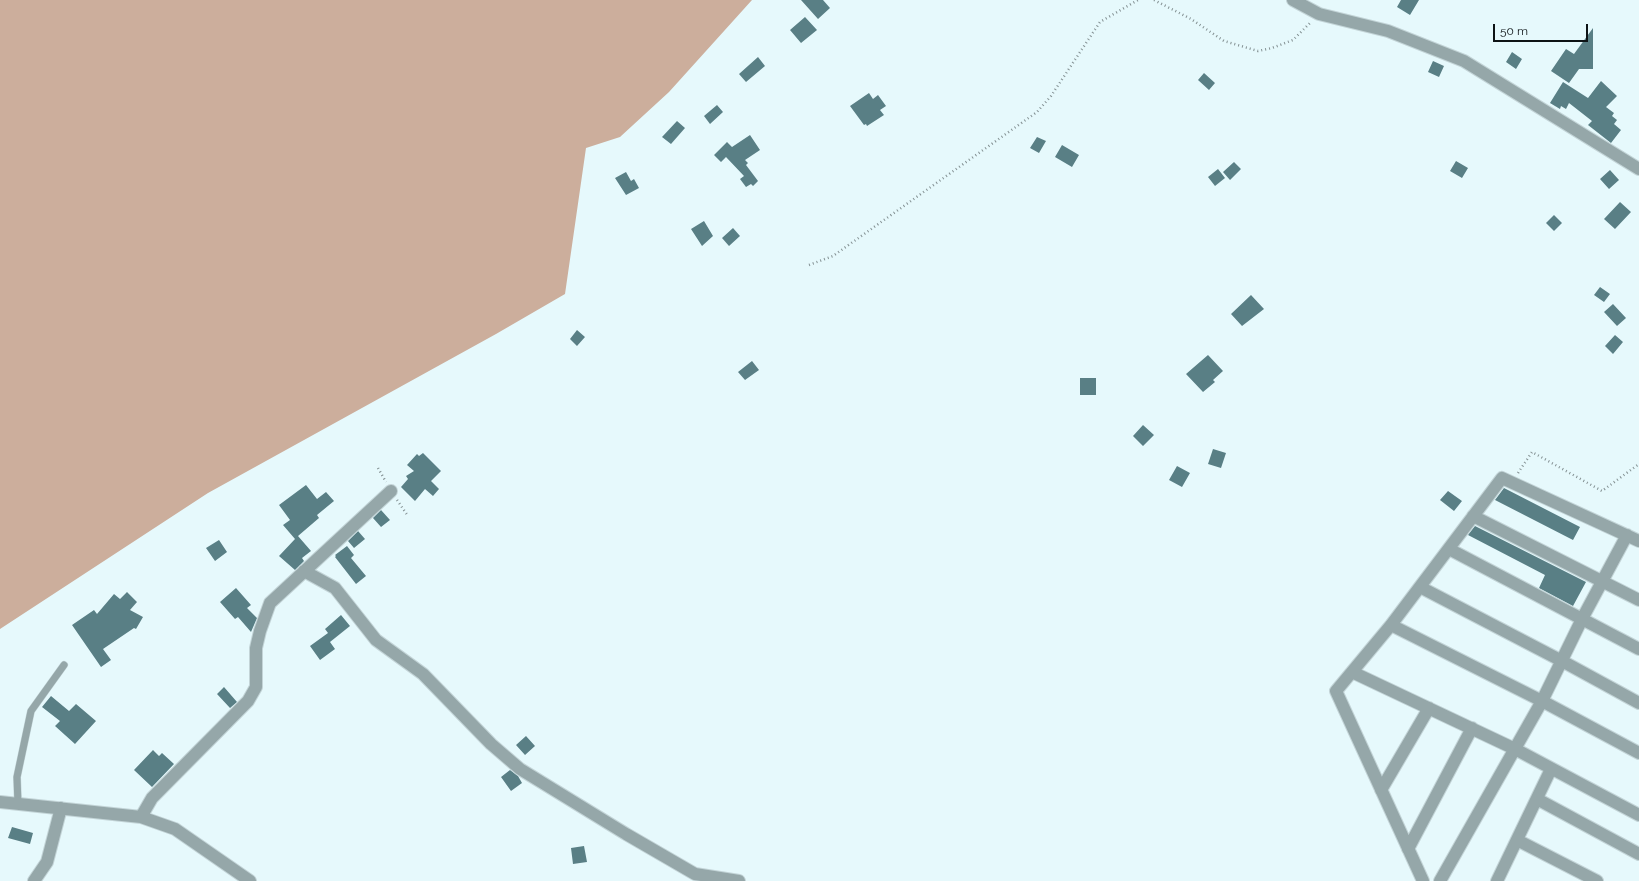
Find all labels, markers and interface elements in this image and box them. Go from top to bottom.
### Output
scale bar [1495,16,1590,42]
text: 50 m [1500,24,1528,38]

